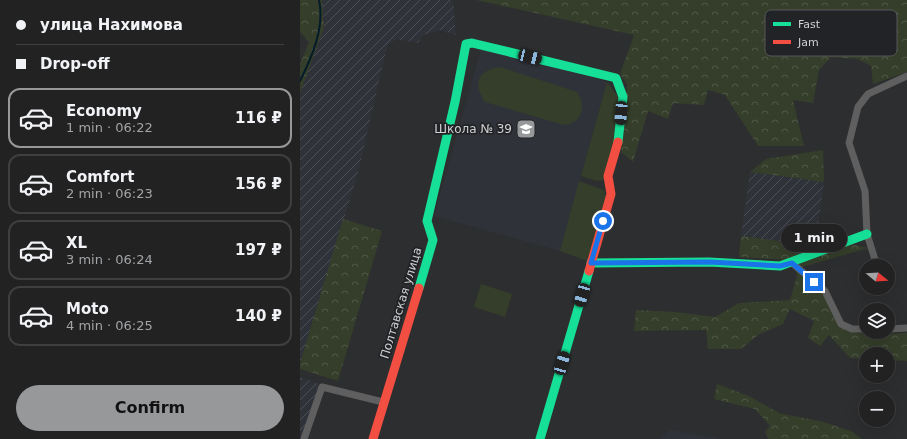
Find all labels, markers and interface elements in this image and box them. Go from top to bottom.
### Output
legend [765,10,897,56]
text: улица Нахимова [40,16,183,34]
text: Fast [798,18,821,31]
text: Jam [797,36,819,49]
car [517,48,543,66]
text: Drop-off [40,55,110,73]
icon: car [18,100,54,136]
car [614,101,628,125]
text: Economy [66,102,142,120]
text: 116 ₽ [235,109,282,127]
school or university icon: Школа № 39 [515,118,537,140]
text: 1 min · 06:22 [66,120,153,135]
place label: Школа № 39 [434,122,512,136]
icon: car [18,166,54,202]
text: Comfort [66,168,134,186]
text: 156 ₽ [235,175,282,193]
text: 2 min · 06:23 [66,186,153,201]
route start [594,212,612,230]
callout: 1 min [781,224,847,252]
text: 1 min [794,230,834,245]
icon: car [18,232,54,268]
text: XL [66,234,87,252]
text: 197 ₽ [235,241,282,259]
street label: Полтавская улица [377,246,425,360]
text: 3 min · 06:24 [66,252,153,267]
north arrow [859,259,895,295]
map controls [859,259,895,427]
route end [805,273,823,291]
car [573,282,591,308]
icon: car [18,298,54,334]
text: Moto [66,300,109,318]
button: layers [859,303,895,339]
text: 140 ₽ [235,307,282,325]
text: 4 min · 06:25 [66,318,153,333]
button: + [859,347,895,383]
car [553,350,571,376]
button: Confirm [16,385,284,431]
button: − [859,391,895,427]

